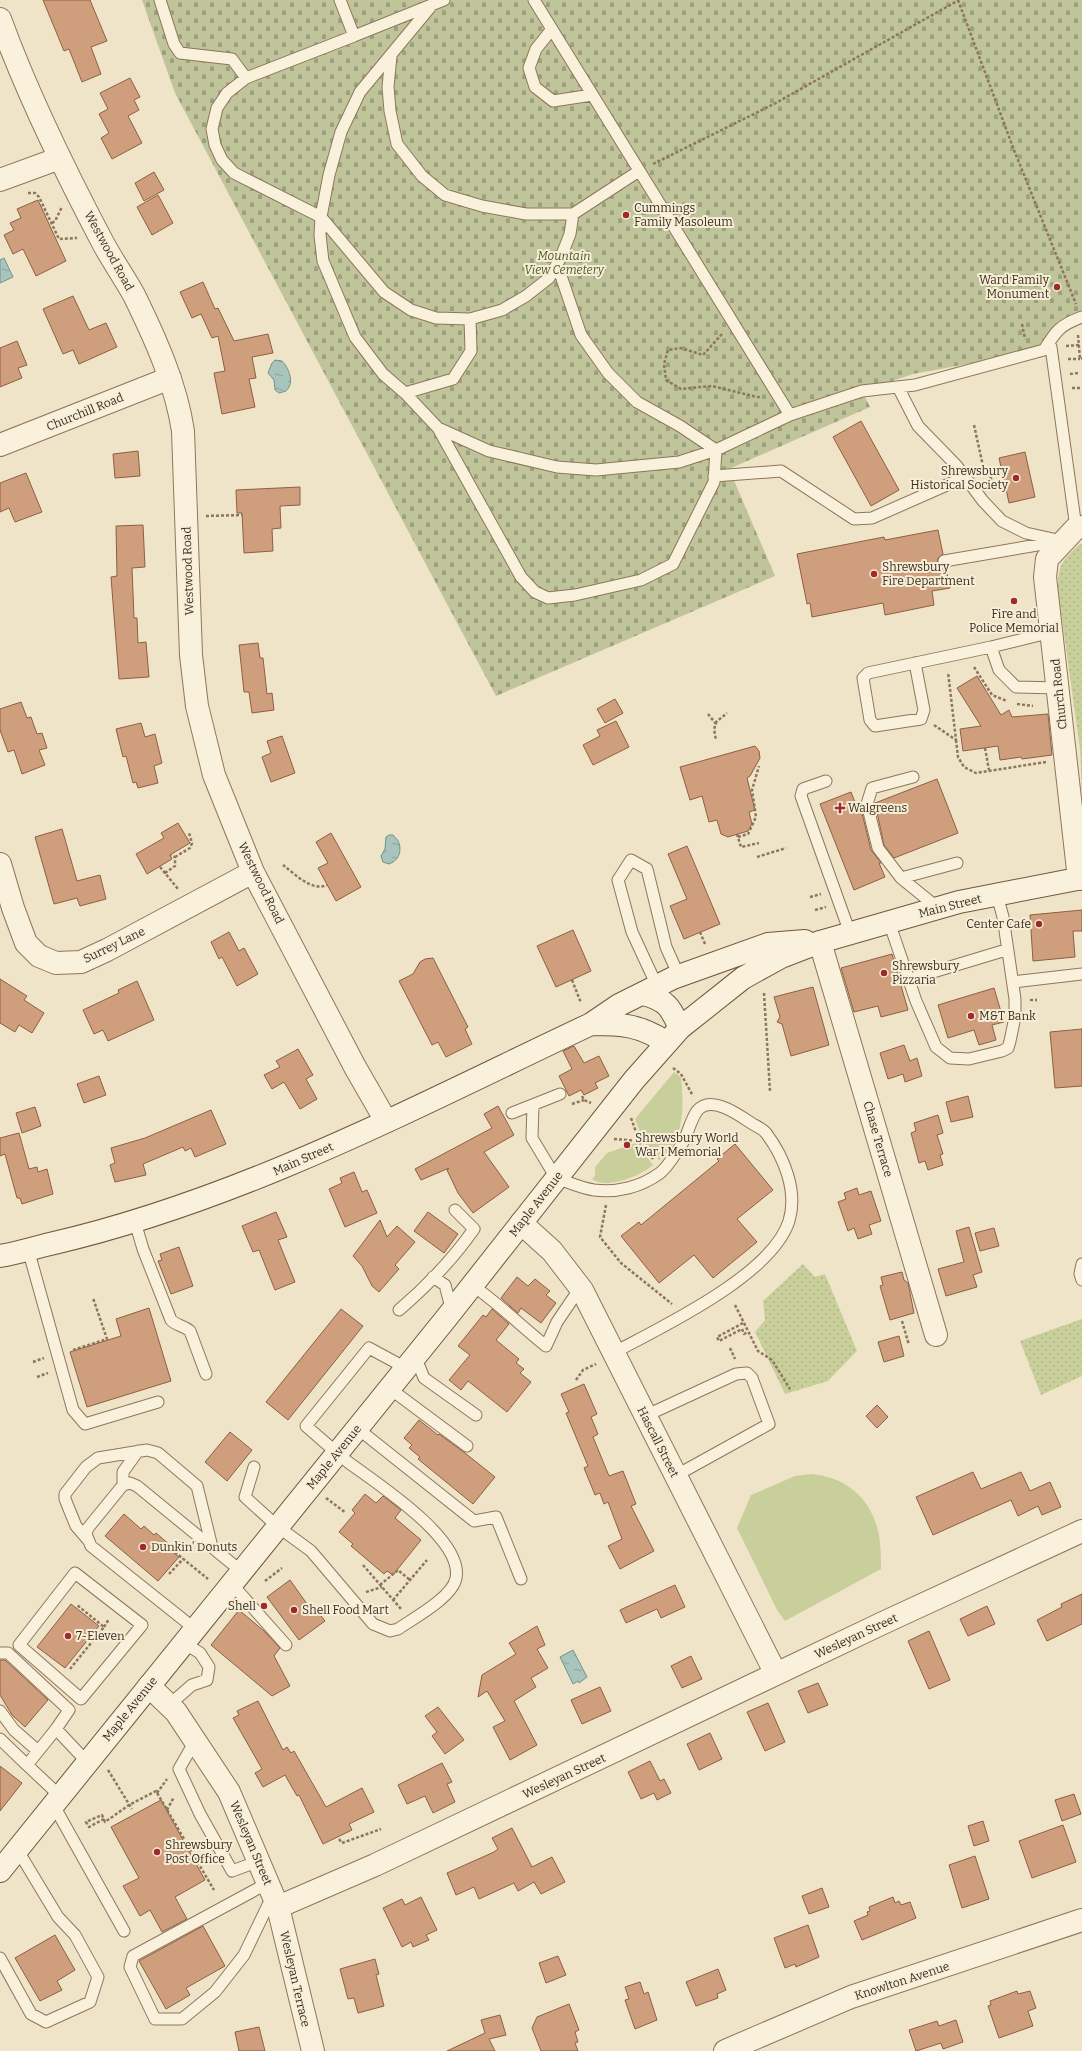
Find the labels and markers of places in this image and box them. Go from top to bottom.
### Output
place label: Cummings Family Masoleum [634,201,733,229]
marker: Cummings Family Masoleum [621,210,631,220]
place label: Ward Family Monument [979,273,1050,301]
marker: Ward Family Monument [1052,282,1062,292]
place label: Shrewsbury Historical Society [910,464,1009,492]
marker: Shrewsbury Historical Society [1011,473,1021,483]
place label: Shrewsbury Fire Department [882,560,975,588]
marker: Shrewsbury Fire Department [869,569,879,579]
marker: Fire and Police Memorial [1009,596,1019,606]
place label: Fire and Police Memorial [969,607,1059,635]
place label: Walgreens [848,801,908,815]
marker: Walgreens [835,803,845,813]
place label: Center Cafe [966,917,1031,931]
marker: Center Cafe [1034,919,1044,929]
place label: Shrewsbury Pizzaria [892,959,960,987]
marker: Shrewsbury Pizzaria [879,968,889,978]
place label: M&T Bank [979,1009,1036,1023]
marker: M&T Bank [966,1011,976,1021]
place label: Shrewsbury World War I Memorial [635,1131,739,1159]
marker: Shrewsbury World War I Memorial [622,1140,632,1150]
place label: Dunkin' Donuts [151,1540,238,1554]
marker: Dunkin' Donuts [138,1542,148,1552]
place label: Shell [228,1599,257,1613]
marker: Shell [259,1601,269,1611]
place label: Shell Food Mart [302,1603,389,1617]
marker: Shell Food Mart [289,1605,299,1615]
place label: 7-Eleven [76,1629,125,1643]
marker: 7-Eleven [63,1631,73,1641]
place label: Shrewsbury Post Office [165,1838,233,1866]
marker: Shrewsbury Post Office [152,1847,162,1857]

